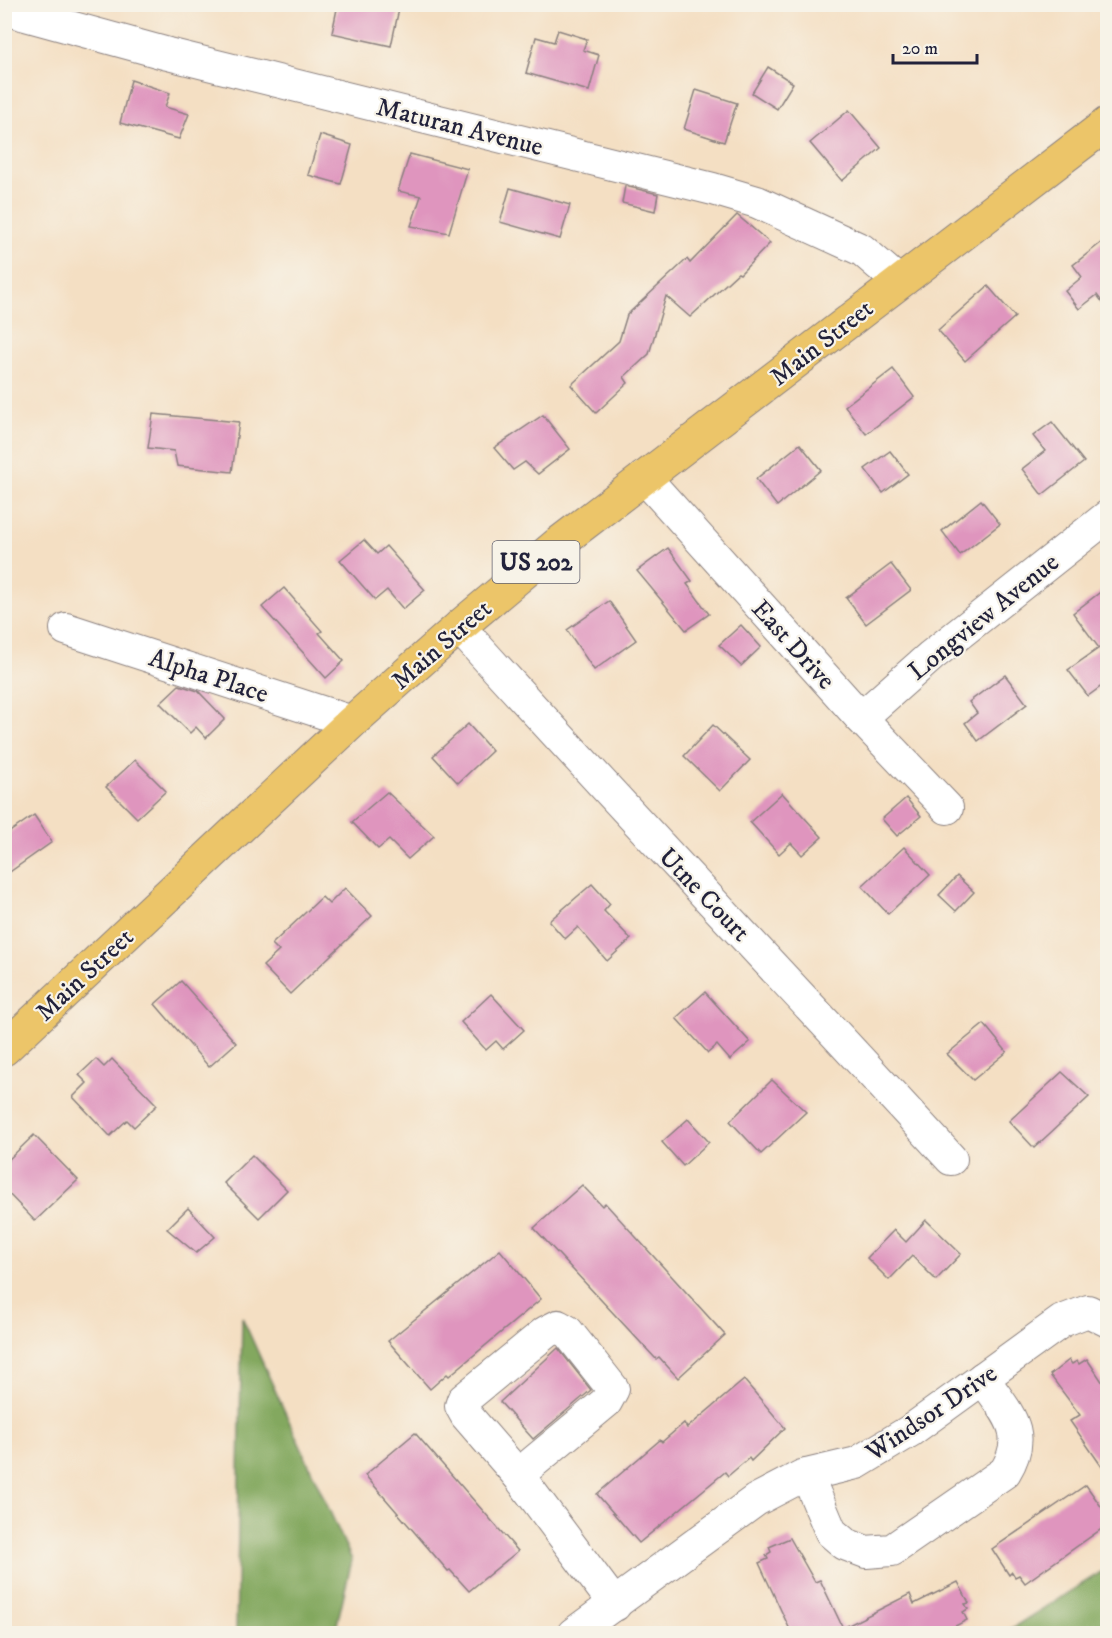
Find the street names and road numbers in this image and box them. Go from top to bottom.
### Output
street label: Maturan Avenue [373,91,546,164]
street label: Main Street [764,293,880,394]
road number: US 202 [492,541,580,583]
street label: Longview Avenue [902,546,1066,688]
street label: Main Street [385,593,499,698]
street label: East Drive [744,593,842,697]
street label: Alpha Place [145,642,272,711]
street label: Utne Court [651,841,757,949]
street label: Main Street [29,921,141,1029]
street label: Windsor Drive [859,1357,1004,1470]

